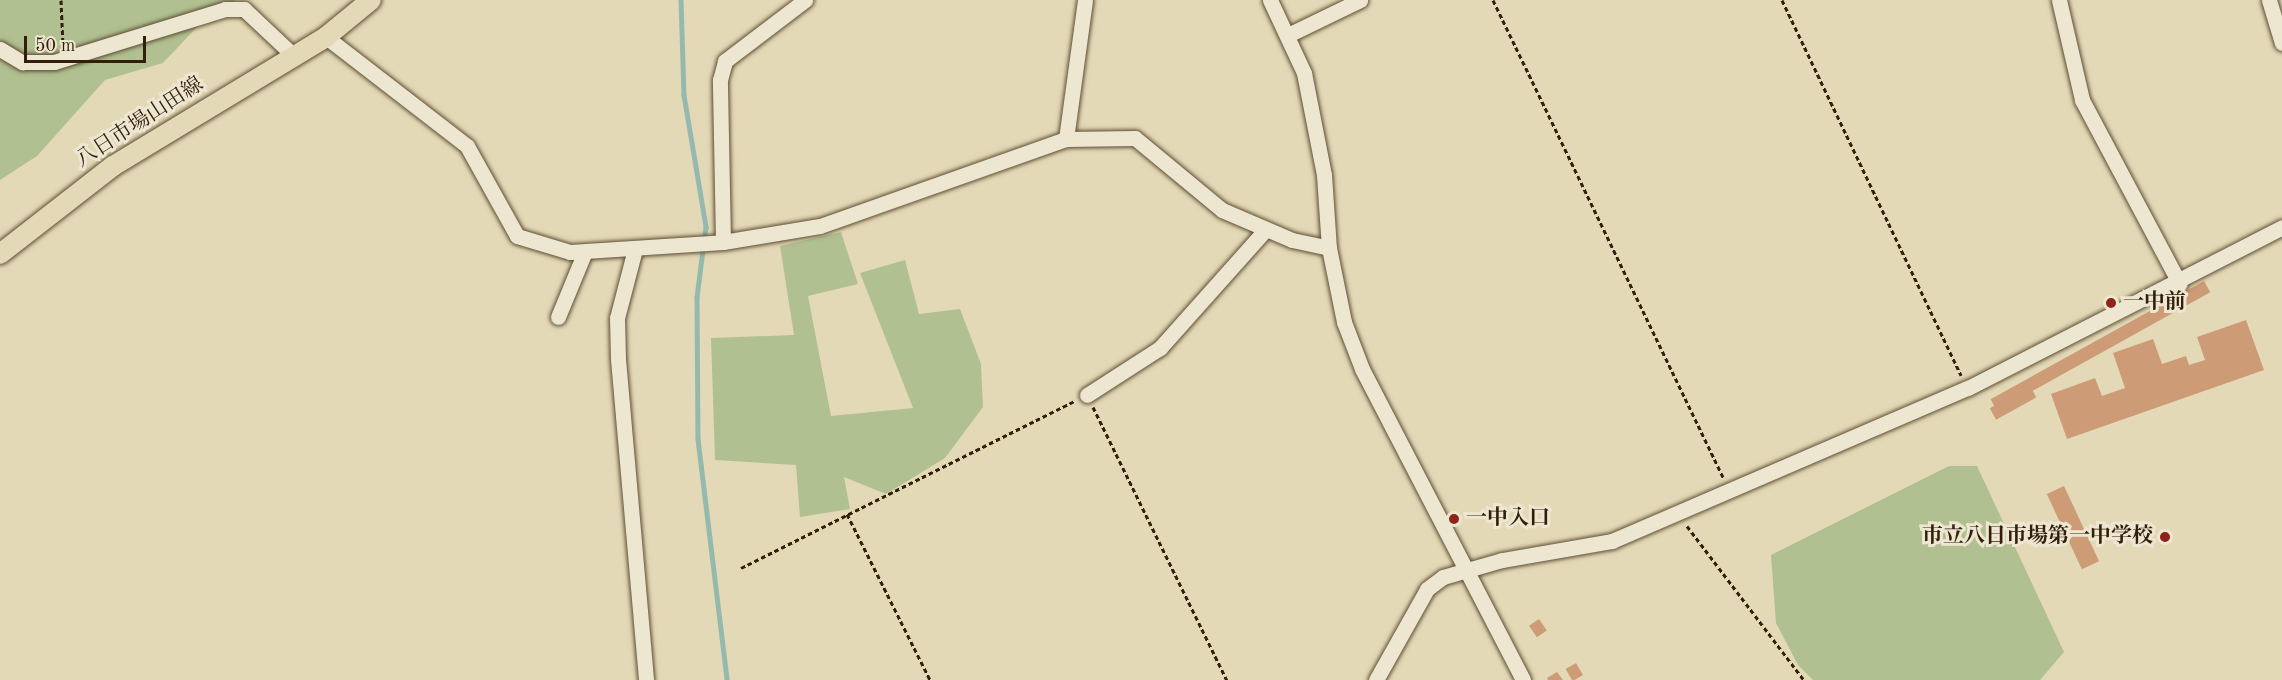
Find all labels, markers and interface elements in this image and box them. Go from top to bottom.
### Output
scale bar [27,24,148,62]
text: 50 m [35,37,75,55]
street label: 八日市場山田線 [71,72,209,174]
place label: 一中前 [2123,290,2186,316]
marker: 一中前 [2104,296,2118,310]
place label: 一中入口 [1466,506,1550,532]
marker: 一中入口 [1447,512,1461,526]
place label: 市立八日市場第一中学校 [1922,524,2153,550]
marker: 市立八日市場第一中学校 [2158,530,2172,544]

